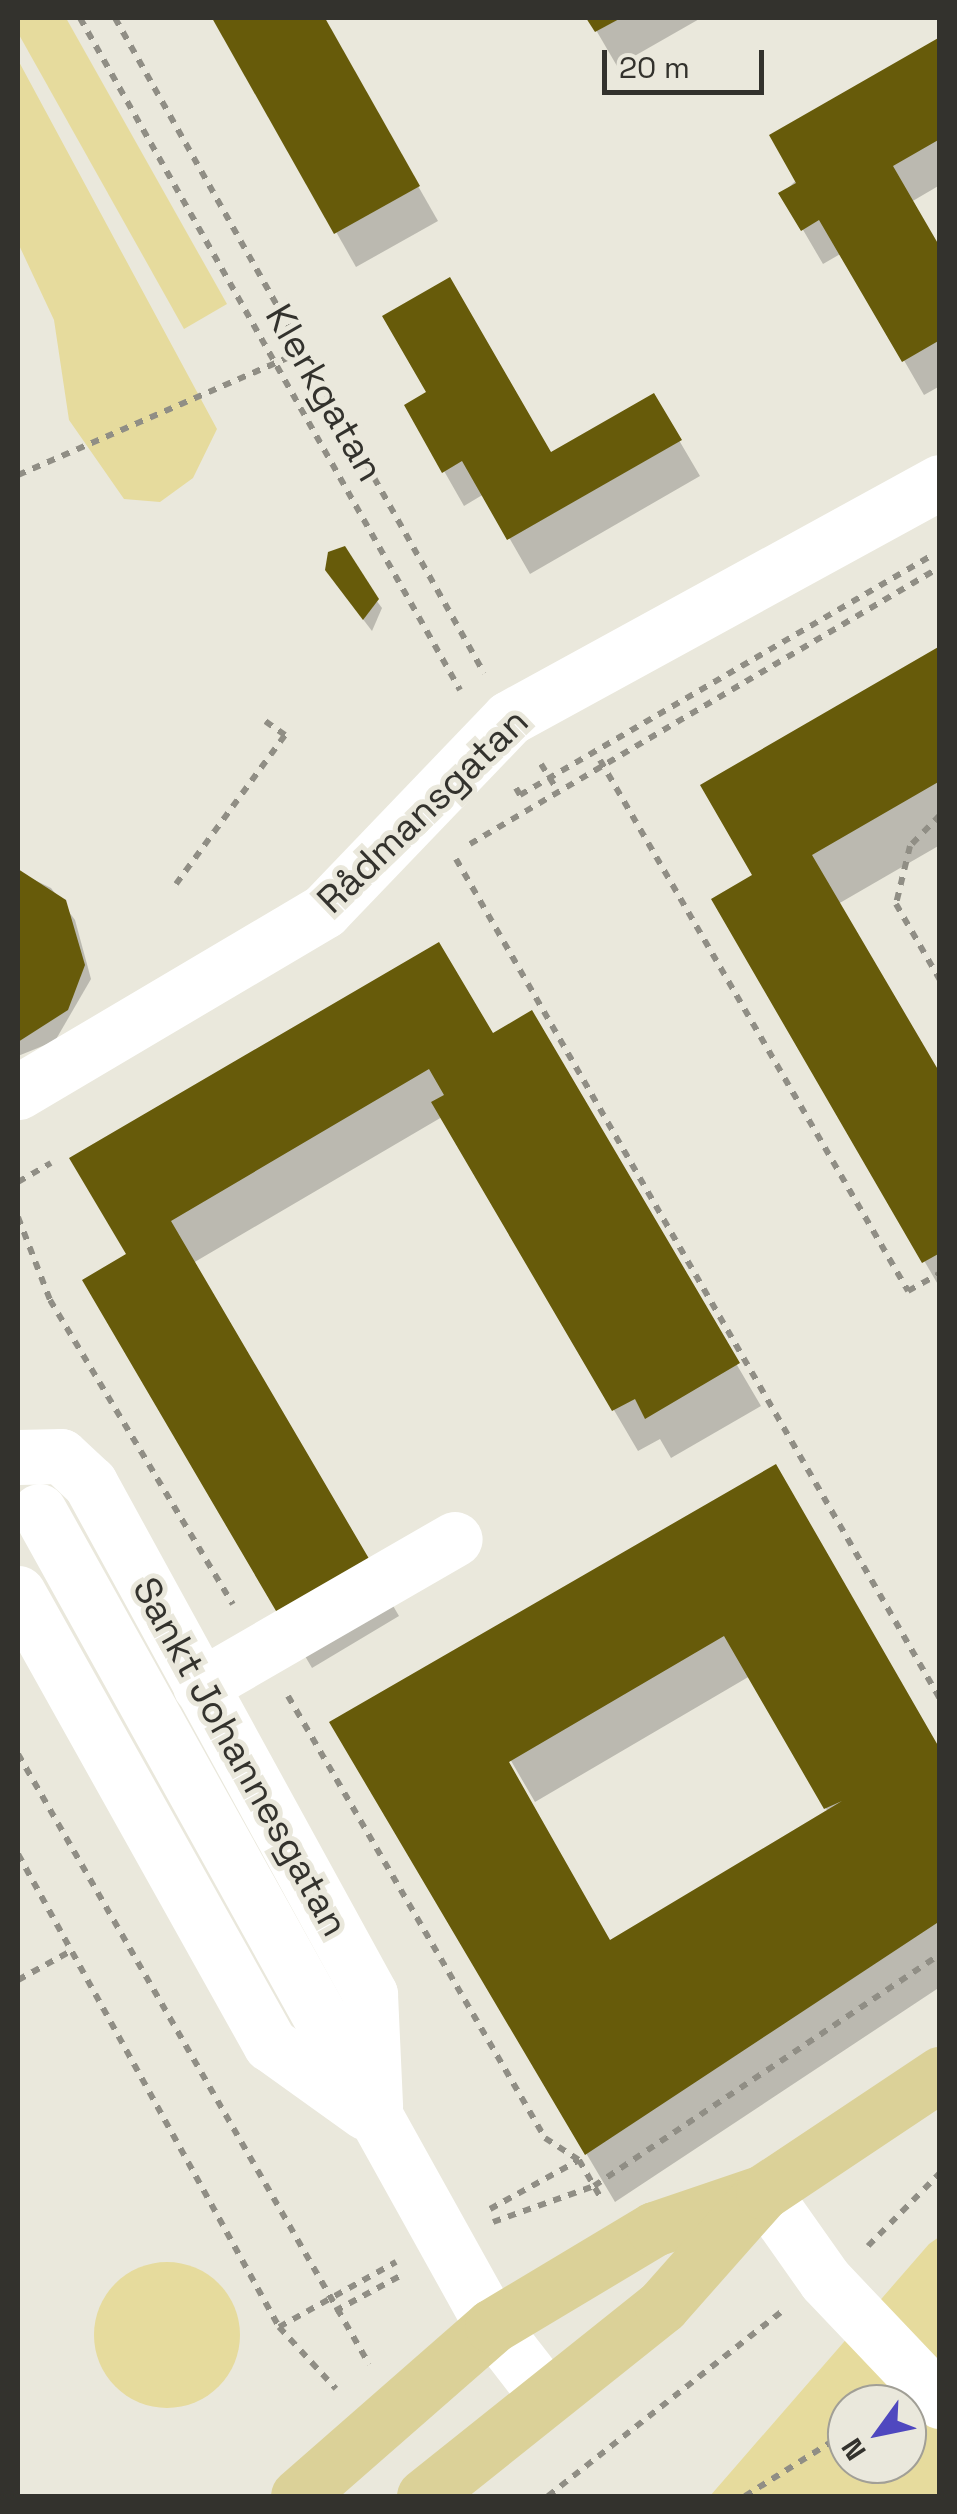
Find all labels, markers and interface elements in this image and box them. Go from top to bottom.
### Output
scale bar [607,30,770,92]
text: 20 m [619,48,690,87]
street label: Klerkgatan [255,297,393,489]
street label: Rådmansgatan [308,699,538,923]
street label: Sankt Johannesgatan [122,1570,358,1944]
north arrow [827,2384,927,2484]
text: N [833,2432,874,2467]

